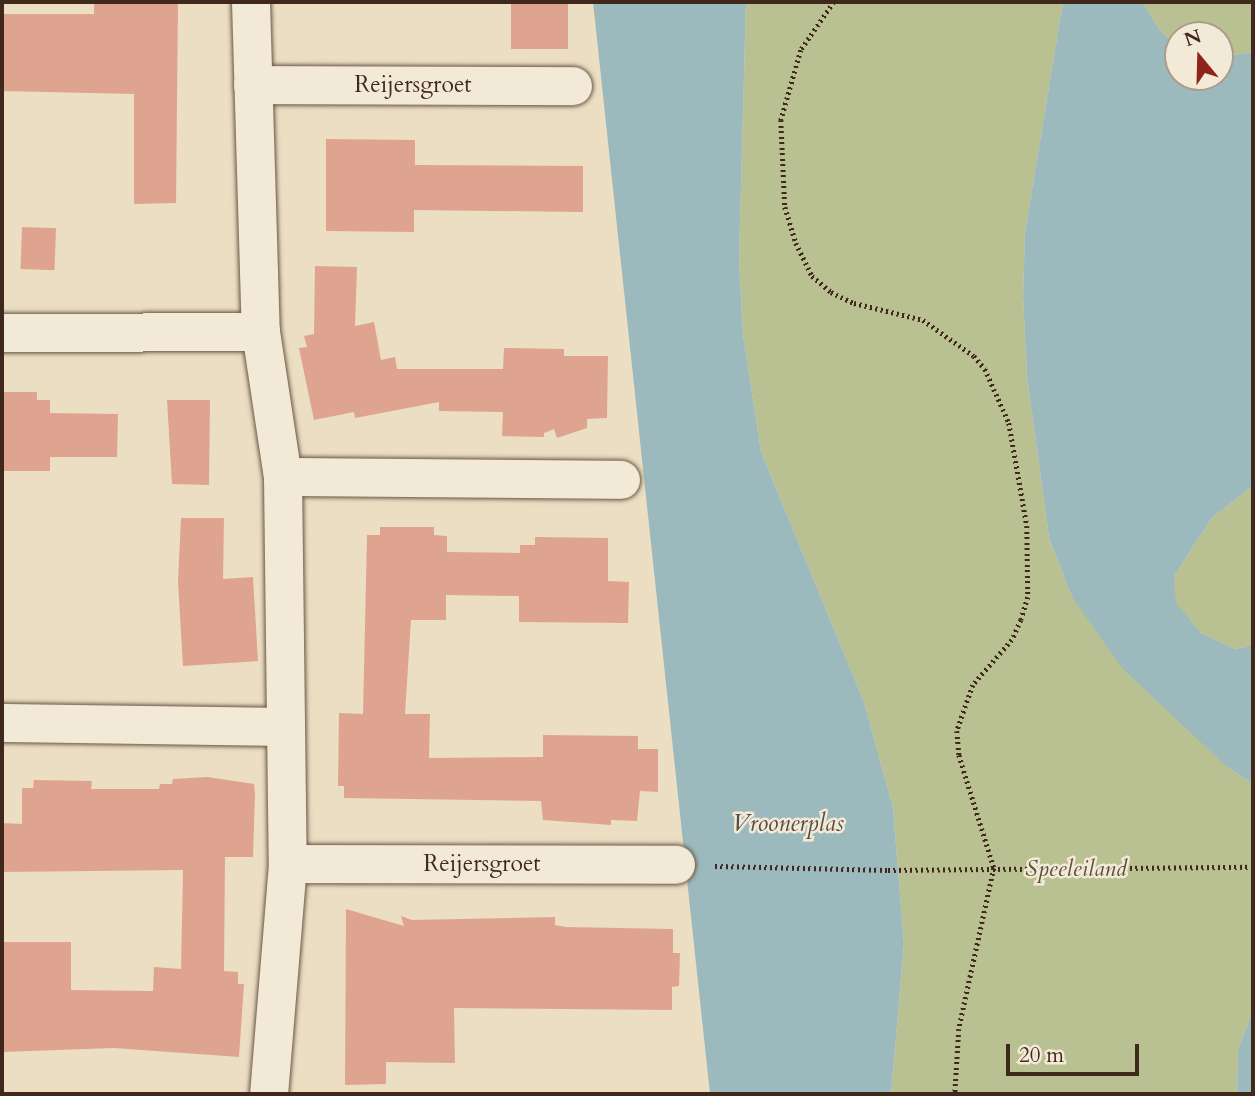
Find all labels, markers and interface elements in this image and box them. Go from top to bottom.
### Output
north arrow [1164,21,1234,91]
text: N [1181,23,1205,53]
street label: Reijersgroet [354,71,472,99]
water label: Vroonerplas [732,810,844,838]
street label: Reijersgroet [423,850,541,878]
park label: Speeleiland [1025,855,1127,883]
scale bar [1010,1030,1143,1074]
text: 20 m [1019,1041,1064,1070]

